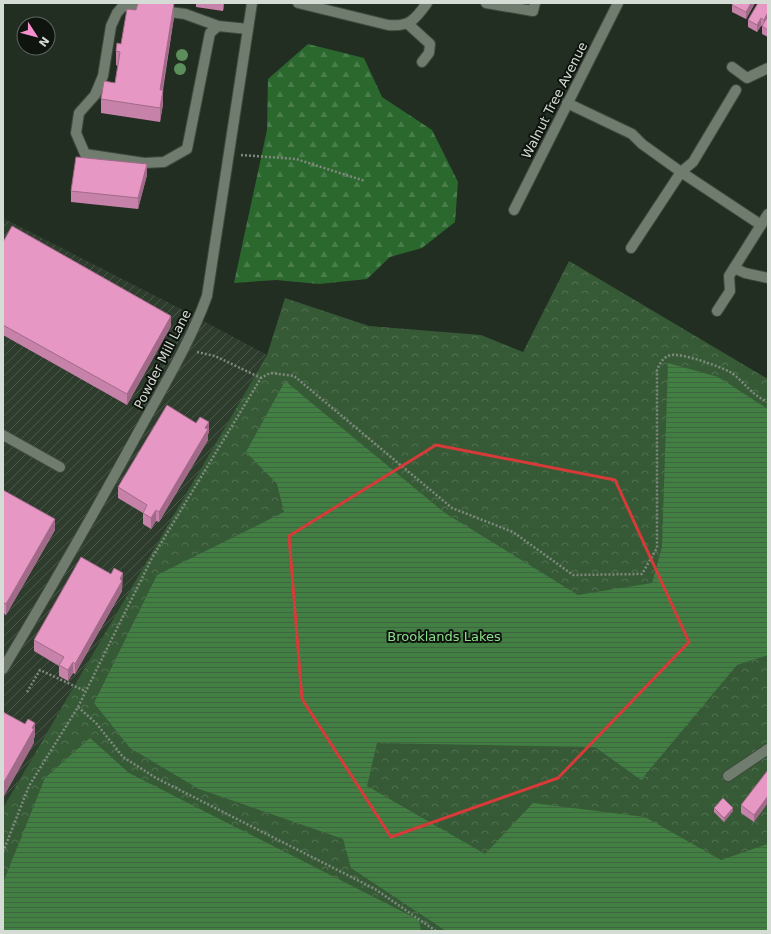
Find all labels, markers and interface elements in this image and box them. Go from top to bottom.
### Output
north arrow [16,16,56,56]
text: N [36,34,52,49]
street label: Walnut Tree Avenue [519,39,590,161]
street label: Powder Mill Lane [131,307,194,411]
park label: Brooklands Lakes [387,629,501,644]

